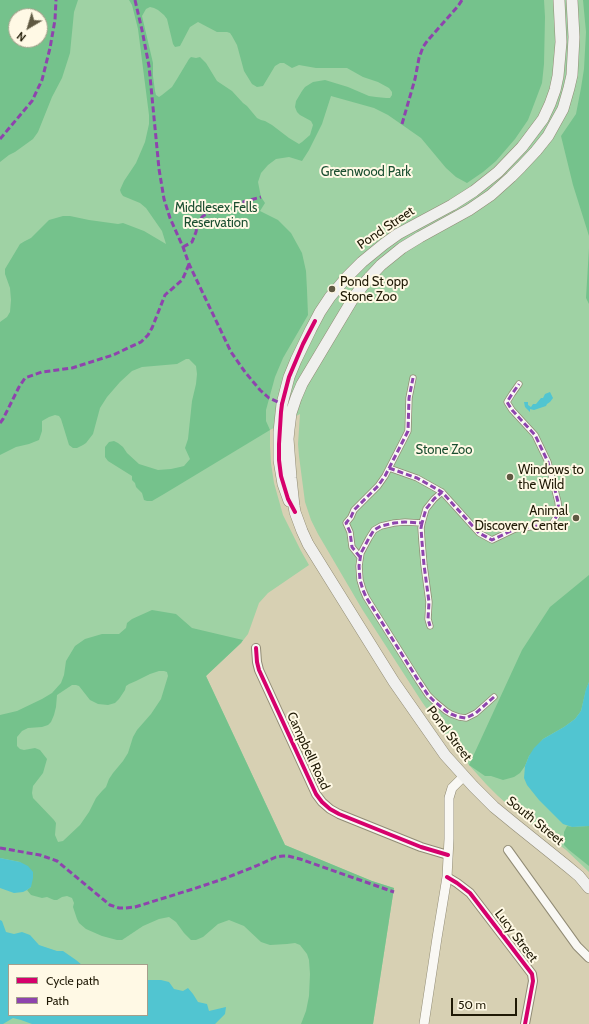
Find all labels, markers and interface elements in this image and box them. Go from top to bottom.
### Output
north arrow [8,8,48,48]
text: N [14,29,29,45]
park label: Greenwood Park [321,164,411,180]
park label: Middlesex Fells Reservation [175,200,257,231]
street label: Pond Street [355,203,417,253]
place label: Pond St opp Stone Zoo [340,274,408,305]
marker: Pond St opp Stone Zoo [327,284,337,294]
park label: Stone Zoo [416,442,472,458]
place label: Windows to the Wild [518,462,584,493]
marker: Windows to the Wild [505,472,515,482]
place label: Animal Discovery Center [474,503,568,534]
marker: Animal Discovery Center [571,513,581,523]
street label: Pond Street [423,703,475,765]
street label: Campbell Road [283,710,333,792]
street label: South Street [503,793,567,849]
street label: Lucy Street [491,907,541,965]
legend [8,964,148,1016]
text: Cycle path [46,973,99,988]
scale bar [453,990,519,1016]
text: Path [46,993,69,1008]
text: 50 m [458,997,486,1012]

